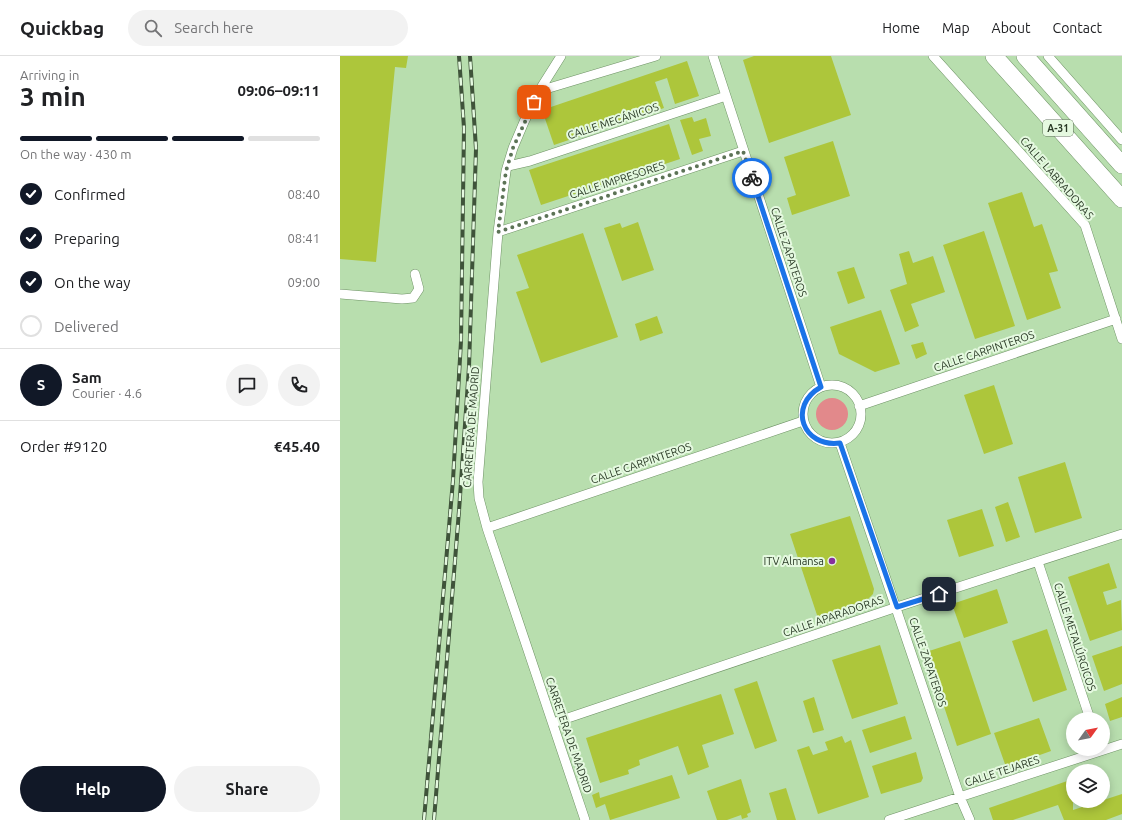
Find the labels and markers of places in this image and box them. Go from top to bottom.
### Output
pin [517,85,551,119]
place label: ITV Almansa [763,555,824,567]
marker: ITV Almansa [827,556,837,566]
pin [922,577,956,611]

